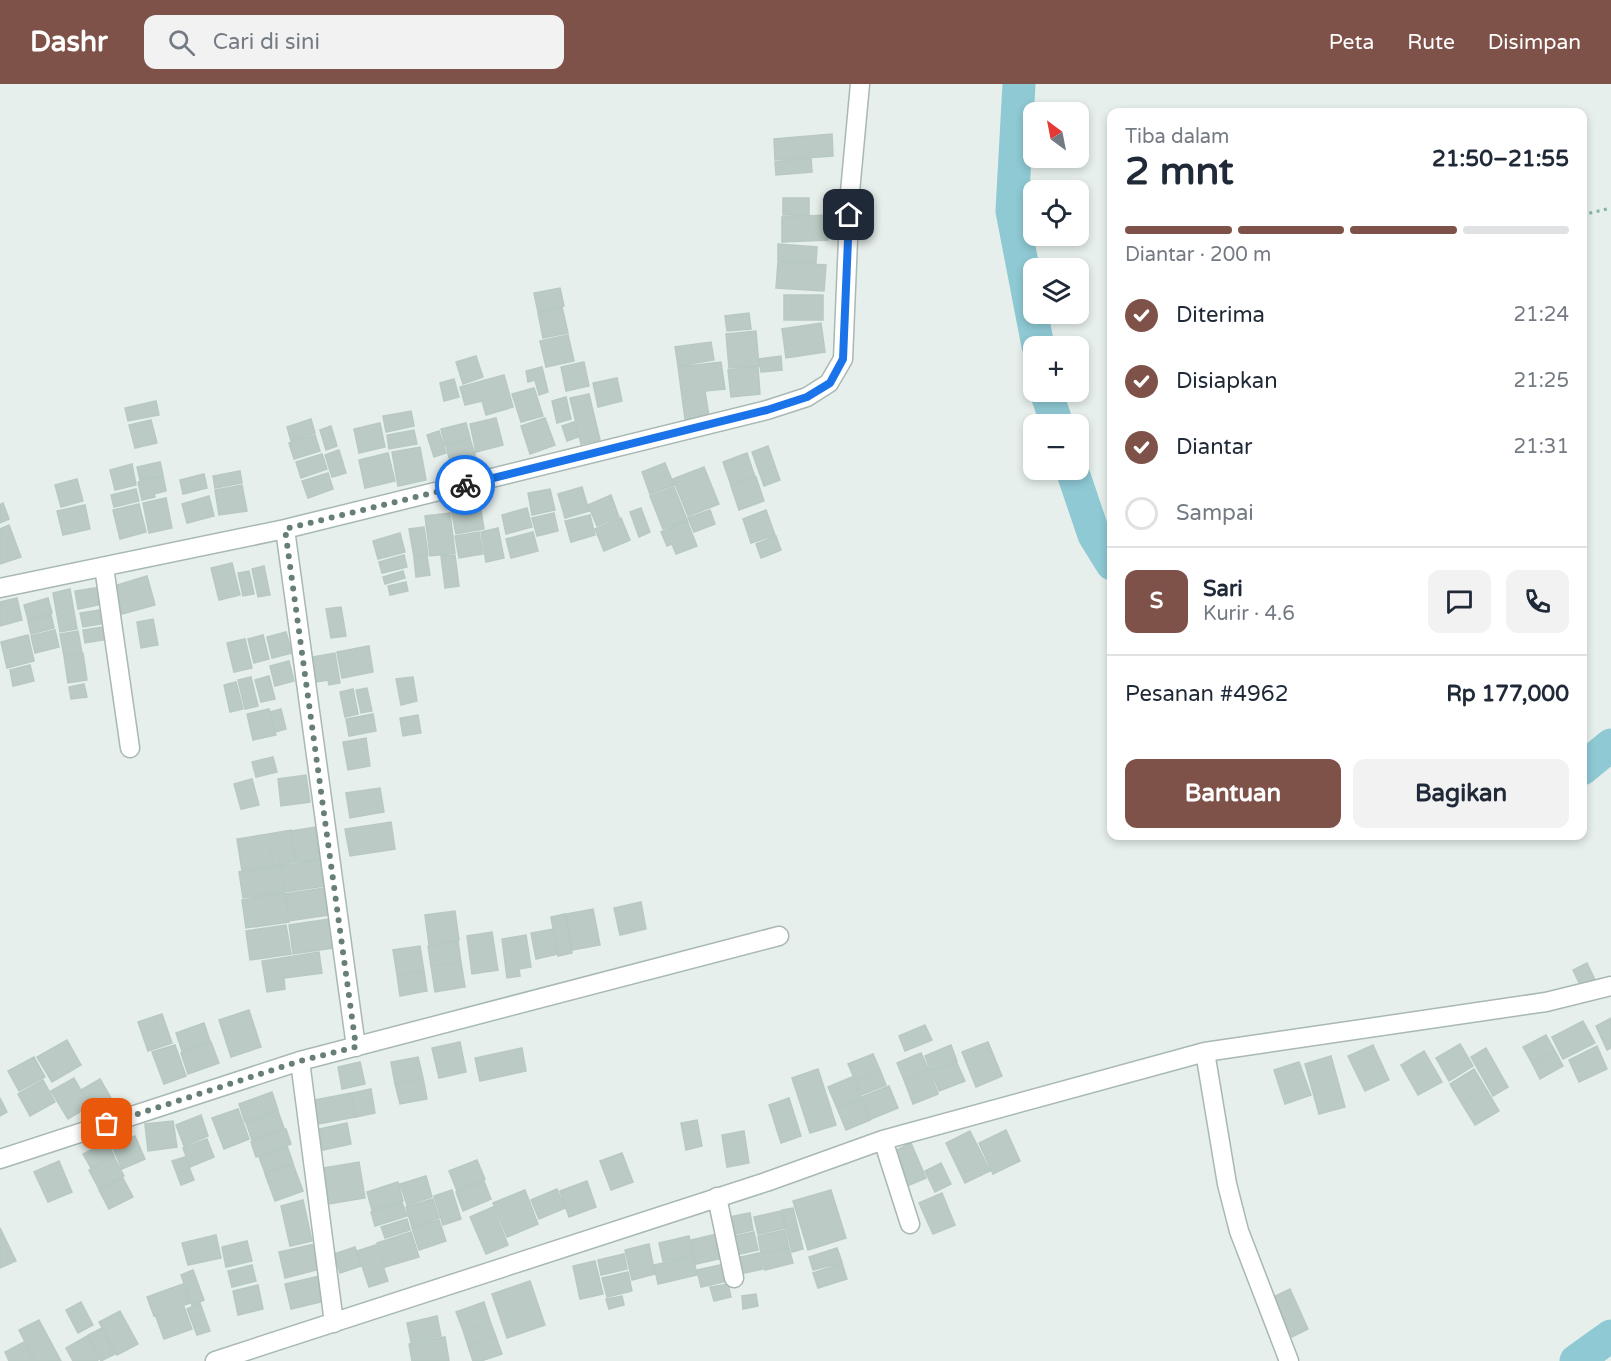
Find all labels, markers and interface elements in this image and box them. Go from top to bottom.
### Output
search box [144,15,564,69]
text: Dashr [30,25,108,59]
icon: search [165,26,198,59]
text: Cari di sini [213,29,320,55]
text: Peta [1329,30,1374,55]
text: Rute [1407,30,1455,55]
text: Disimpan [1488,30,1581,55]
north arrow [1023,102,1089,168]
map controls [1023,102,1089,480]
text: Tiba dalam [1125,125,1229,149]
text: 21:50–21:55 [1432,146,1569,172]
text: 2 mnt [1125,148,1234,195]
button: locate [1023,180,1089,246]
pin [823,189,874,240]
icon: home [832,198,865,231]
text: Diantar · 200 m [1125,243,1271,267]
button: layers [1023,258,1089,324]
icon: check [1125,299,1158,332]
text: Diterima [1176,302,1265,328]
text: 21:24 [1514,303,1569,327]
button: + [1023,336,1089,402]
icon: check [1125,365,1158,398]
text: Disiapkan [1176,368,1278,394]
text: 21:25 [1514,369,1569,393]
button: − [1023,414,1089,480]
icon: check [1125,431,1158,464]
text: Diantar [1176,434,1252,460]
text: 21:31 [1514,435,1569,459]
courier [435,455,495,515]
icon: bike [449,469,482,502]
text: Sampai [1176,500,1254,526]
button: chat [1428,570,1491,633]
button: phone [1506,570,1569,633]
text: Sari [1203,576,1243,602]
text: S [1150,588,1163,614]
text: Kurir · 4.6 [1203,602,1295,626]
text: Pesanan #4962 [1125,681,1288,707]
text: Rp 177,000 [1446,681,1569,707]
button: Bantuan [1125,759,1341,828]
button: Bagikan [1353,759,1569,828]
pin [81,1098,132,1149]
icon: bag [90,1107,123,1140]

